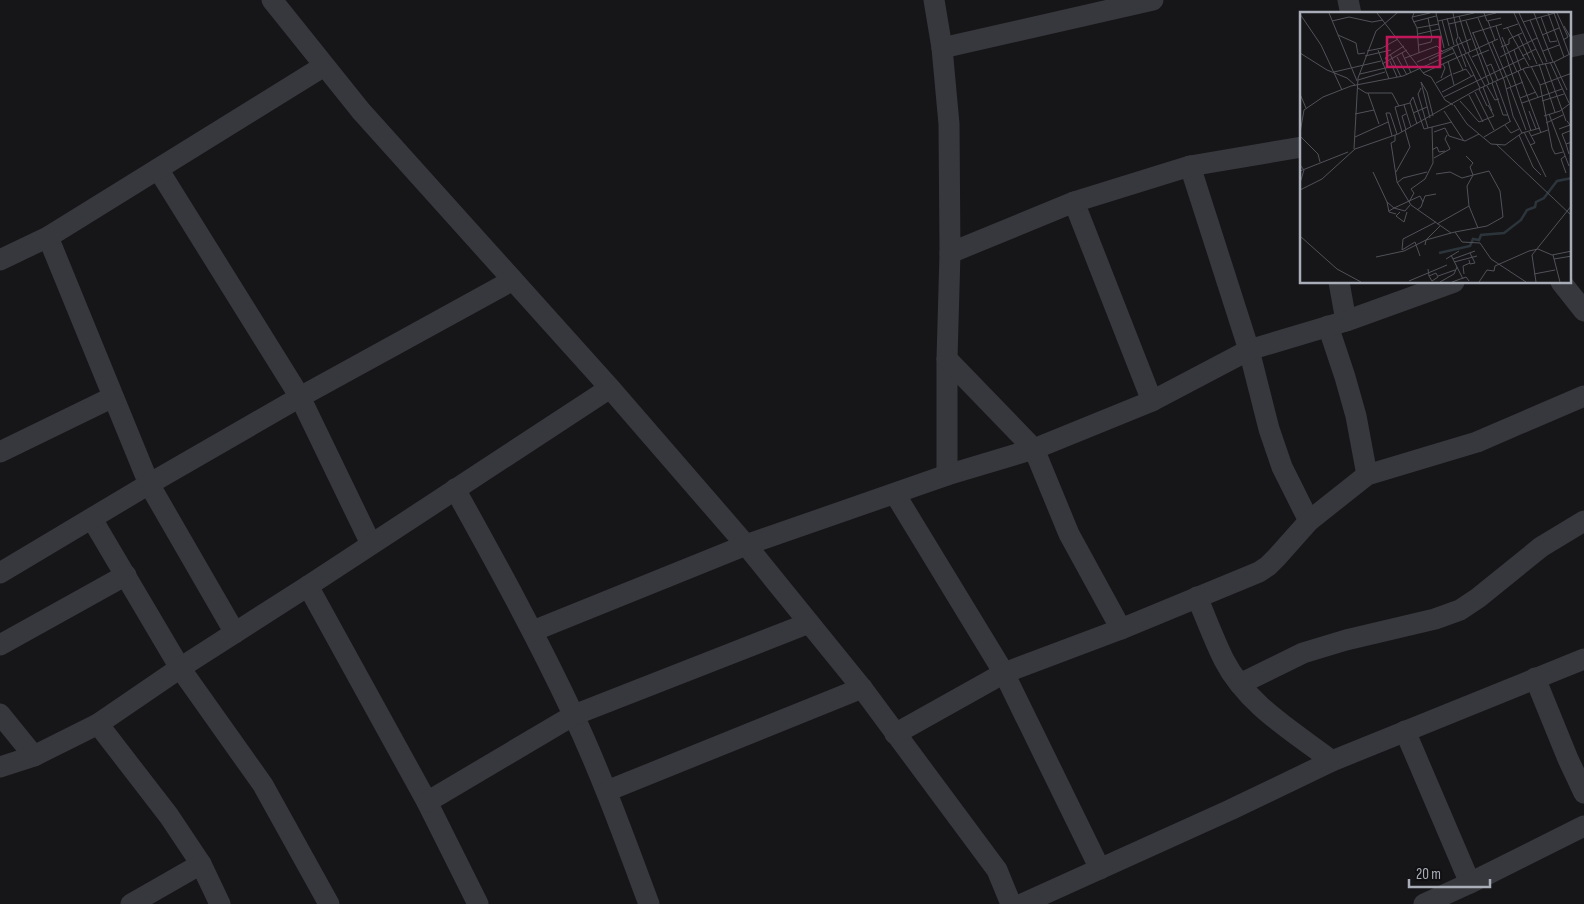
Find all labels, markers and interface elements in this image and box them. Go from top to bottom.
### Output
inset map [1300,12,1572,284]
scale bar [1409,856,1490,888]
text: 20 m [1416,865,1441,884]

